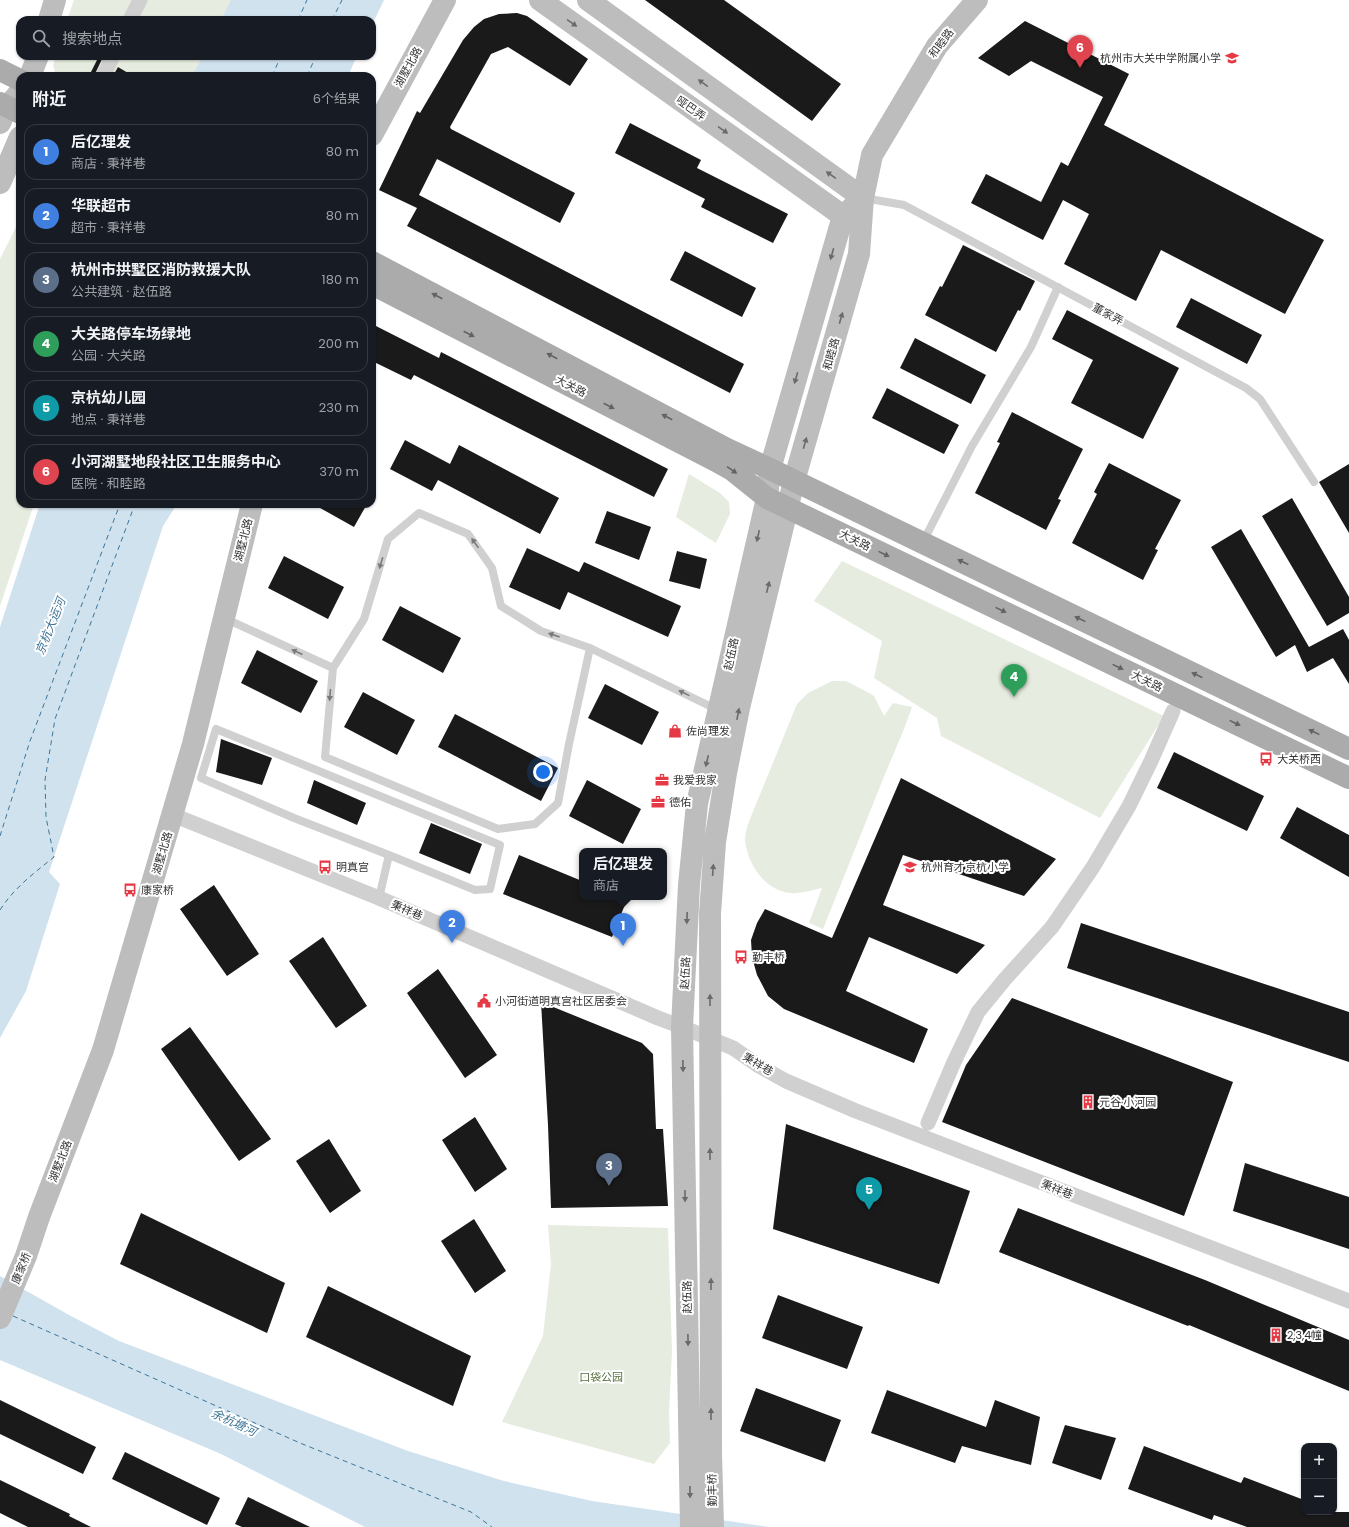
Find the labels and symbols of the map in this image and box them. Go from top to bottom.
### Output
one-way arrow [566,19,577,27]
street label: 和睦路 [925,25,957,61]
pin: 6 [1067,35,1093,68]
street label: 湖墅北路 [390,44,426,90]
place label: 杭州市大关中学附属小学 [1100,50,1221,66]
school or university icon: 杭州市大关中学附属小学 [1224,50,1240,66]
one-way arrow [698,79,708,87]
street label: 哑巴弄 [673,92,709,124]
one-way arrow [718,126,728,134]
one-way arrow [826,171,836,179]
one-way arrow [829,248,835,260]
one-way arrow [431,293,443,299]
street label: 董家弄 [1090,299,1126,329]
one-way arrow [838,312,844,324]
one-way arrow [463,330,475,337]
street label: 和睦路 [819,336,843,372]
one-way arrow [546,353,558,360]
street label: 大关路 [553,371,589,401]
one-way arrow [793,373,799,385]
one-way arrow [604,403,615,409]
one-way arrow [661,414,673,420]
one-way arrow [802,437,808,449]
one-way arrow [726,466,737,474]
street label: 湖墅北路 [230,517,256,563]
street label: 大关路 [837,526,873,554]
one-way arrow [755,530,761,542]
one-way arrow [471,538,479,549]
one-way arrow [878,551,890,557]
one-way arrow [378,557,384,569]
one-way arrow [957,559,969,565]
one-way arrow [766,581,772,594]
water label: 京杭大运河 [31,593,70,657]
one-way arrow [995,607,1007,613]
one-way arrow [1074,616,1086,622]
one-way arrow [547,632,559,638]
street label: 赵伍路 [720,636,742,672]
one-way arrow [292,649,303,655]
pin: 4 [1001,664,1027,697]
one-way arrow [1112,664,1124,670]
street label: 大关路 [1129,667,1165,695]
one-way arrow [1191,672,1203,678]
one-way arrow [327,689,334,701]
one-way arrow [678,690,690,696]
one-way arrow [735,708,741,720]
one-way arrow [1229,720,1241,726]
shop icon: 佐尚理发 [667,723,683,739]
place label: 佐尚理发 [686,723,730,739]
one-way arrow [1308,729,1320,735]
bus stop icon: 大关桥西 [1258,751,1274,767]
place label: 大关桥西 [1277,751,1321,767]
one-way arrow [704,756,710,768]
your location [533,762,553,782]
office icon: 我爱我家 [654,772,670,788]
place label: 我爱我家 [673,772,717,788]
office icon: 德佑 [650,794,666,810]
place label: 德佑 [669,794,691,810]
street label: 湖墅北路 [148,830,176,876]
bus stop icon: 明真宫 [317,859,333,875]
place label: 明真宫 [336,859,369,875]
school or university icon: 杭州育才京杭小学 [902,859,918,875]
place label: 杭州育才京杭小学 [921,859,1009,875]
one-way arrow [710,864,716,876]
bus stop icon: 康家桥 [122,882,138,898]
place label: 康家桥 [141,882,174,898]
street label: 秉祥巷 [389,896,425,924]
pin: 2 [439,910,465,943]
one-way arrow [684,912,690,925]
pin: 1 [610,913,636,946]
bus stop icon: 勤丰桥 [733,949,749,965]
place label: 勤丰桥 [752,949,785,965]
street label: 赵伍路 [676,956,694,990]
public building icon: 小河街道明真宫社区居委会 [476,993,492,1009]
place label: 小河街道明真宫社区居委会 [495,993,627,1009]
one-way arrow [707,993,713,1006]
street label: 秉祥巷 [740,1049,776,1079]
one-way arrow [680,1060,686,1073]
building icon: 元谷·小河园 [1080,1094,1096,1110]
place label: 元谷·小河园 [1099,1094,1156,1110]
street label: 湖墅北路 [45,1138,75,1184]
one-way arrow [707,1147,713,1160]
pin: 3 [596,1153,622,1186]
street label: 秉祥巷 [1039,1176,1075,1202]
pin: 5 [856,1177,882,1210]
one-way arrow [682,1190,688,1203]
street label: 康家桥 [7,1250,35,1286]
one-way arrow [708,1277,714,1290]
street label: 赵伍路 [679,1280,695,1314]
building icon: 2,3,4幢 [1268,1327,1284,1343]
place label: 2,3,4幢 [1287,1327,1322,1343]
one-way arrow [685,1334,691,1347]
park label: 口袋公园 [579,1369,623,1385]
water label: 余杭塘河 [209,1404,261,1441]
one-way arrow [708,1407,714,1420]
street label: 勤丰桥 [704,1473,720,1507]
one-way arrow [687,1486,693,1499]

